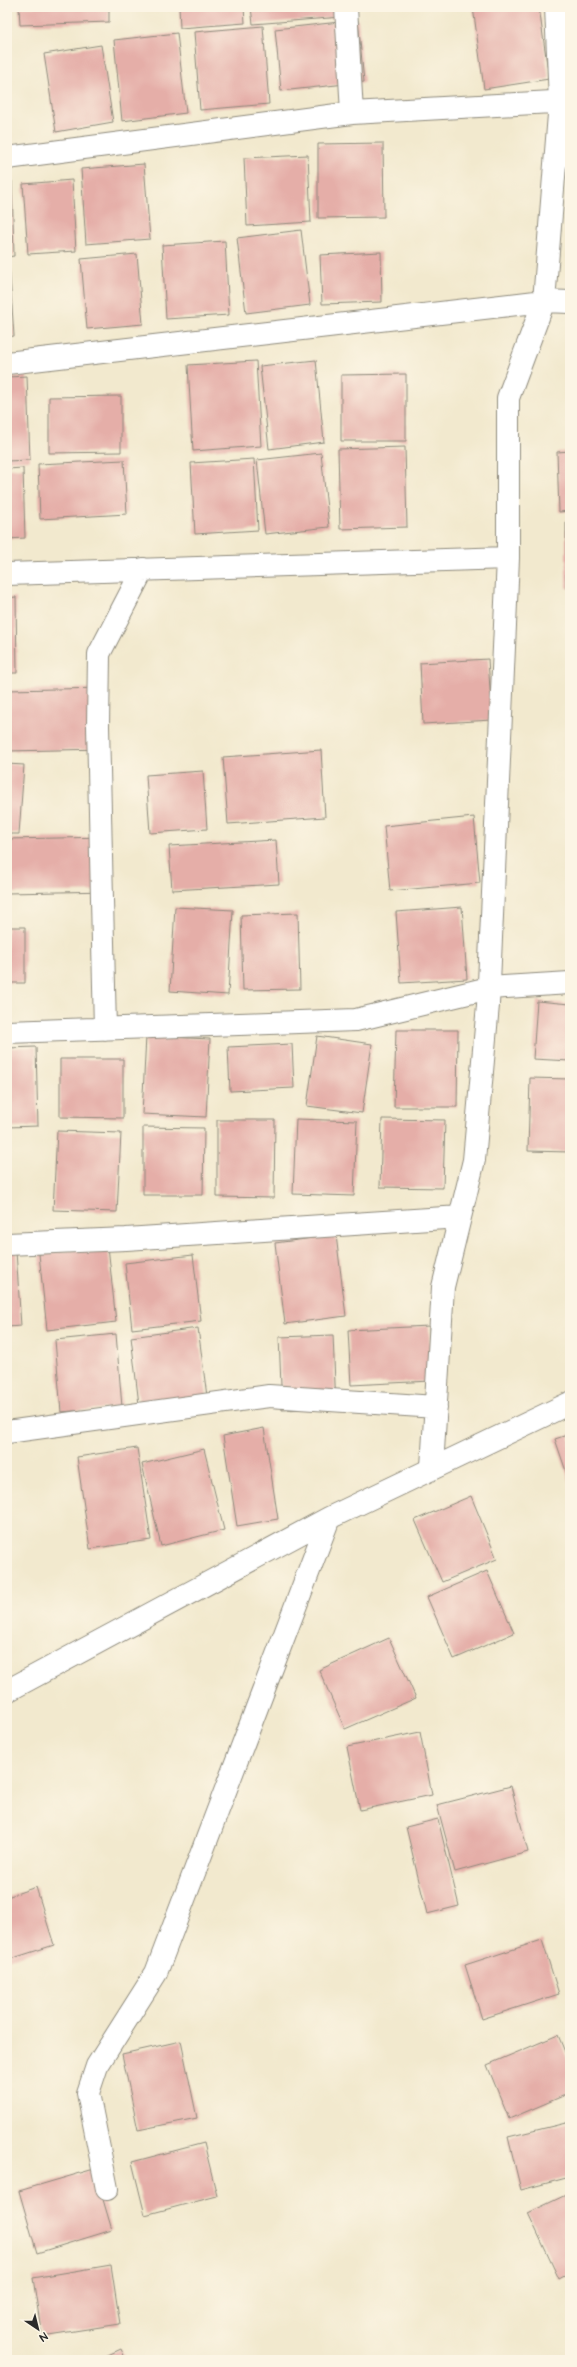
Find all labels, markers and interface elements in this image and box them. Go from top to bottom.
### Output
north arrow [18,2309,58,2349]
text: N [36,2329,51,2345]

